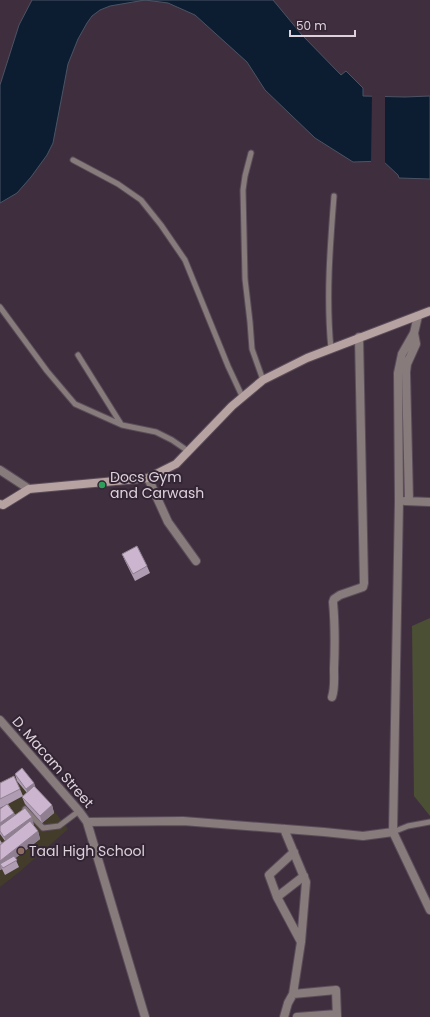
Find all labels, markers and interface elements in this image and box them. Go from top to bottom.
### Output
scale bar [290,12,355,38]
text: 50 m [296,17,327,34]
place label: Docs Gym and Carwash [110,467,204,503]
marker: Docs Gym and Carwash [97,480,107,490]
street label: D. Macam Street [8,712,98,812]
place label: Taal High School [29,841,145,861]
marker: Taal High School [16,846,26,856]

